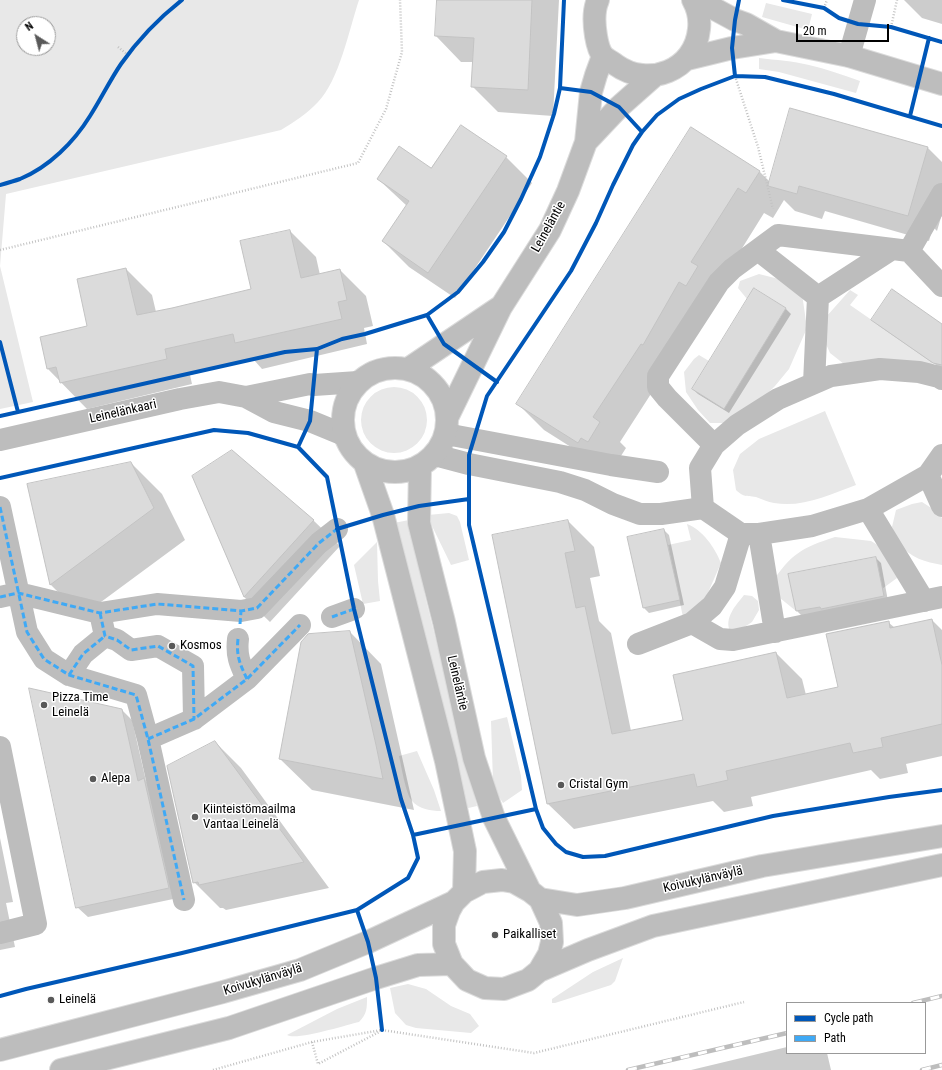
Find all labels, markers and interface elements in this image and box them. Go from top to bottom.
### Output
north arrow [16,16,56,56]
scale bar [798,16,891,42]
text: N [23,19,36,34]
text: 20 m [803,24,827,38]
street label: Leineläntie [529,199,569,255]
street label: Leinelänkaari [88,397,158,427]
place label: Kosmos [180,638,222,654]
marker: Kosmos [167,641,177,651]
street label: Leineläntie [443,654,471,712]
place label: Pizza Time Leinelä [52,690,108,721]
marker: Pizza Time Leinelä [39,700,49,710]
place label: Alepa [101,771,130,787]
marker: Alepa [88,774,98,784]
place label: Cristal Gym [569,777,628,793]
marker: Cristal Gym [556,780,566,790]
place label: Kiinteistömaailma Vantaa Leinelä [203,802,296,833]
marker: Kiinteistömaailma Vantaa Leinelä [190,812,200,822]
street label: Koivukylänväylä [662,863,744,897]
place label: Paikalliset [503,927,556,943]
marker: Paikalliset [490,930,500,940]
street label: Koivukylänväylä [222,961,304,999]
place label: Leinelä [59,992,96,1008]
marker: Leinelä [46,995,56,1005]
legend [786,1002,926,1054]
text: Cycle path [824,1011,873,1025]
text: Path [824,1031,846,1045]

